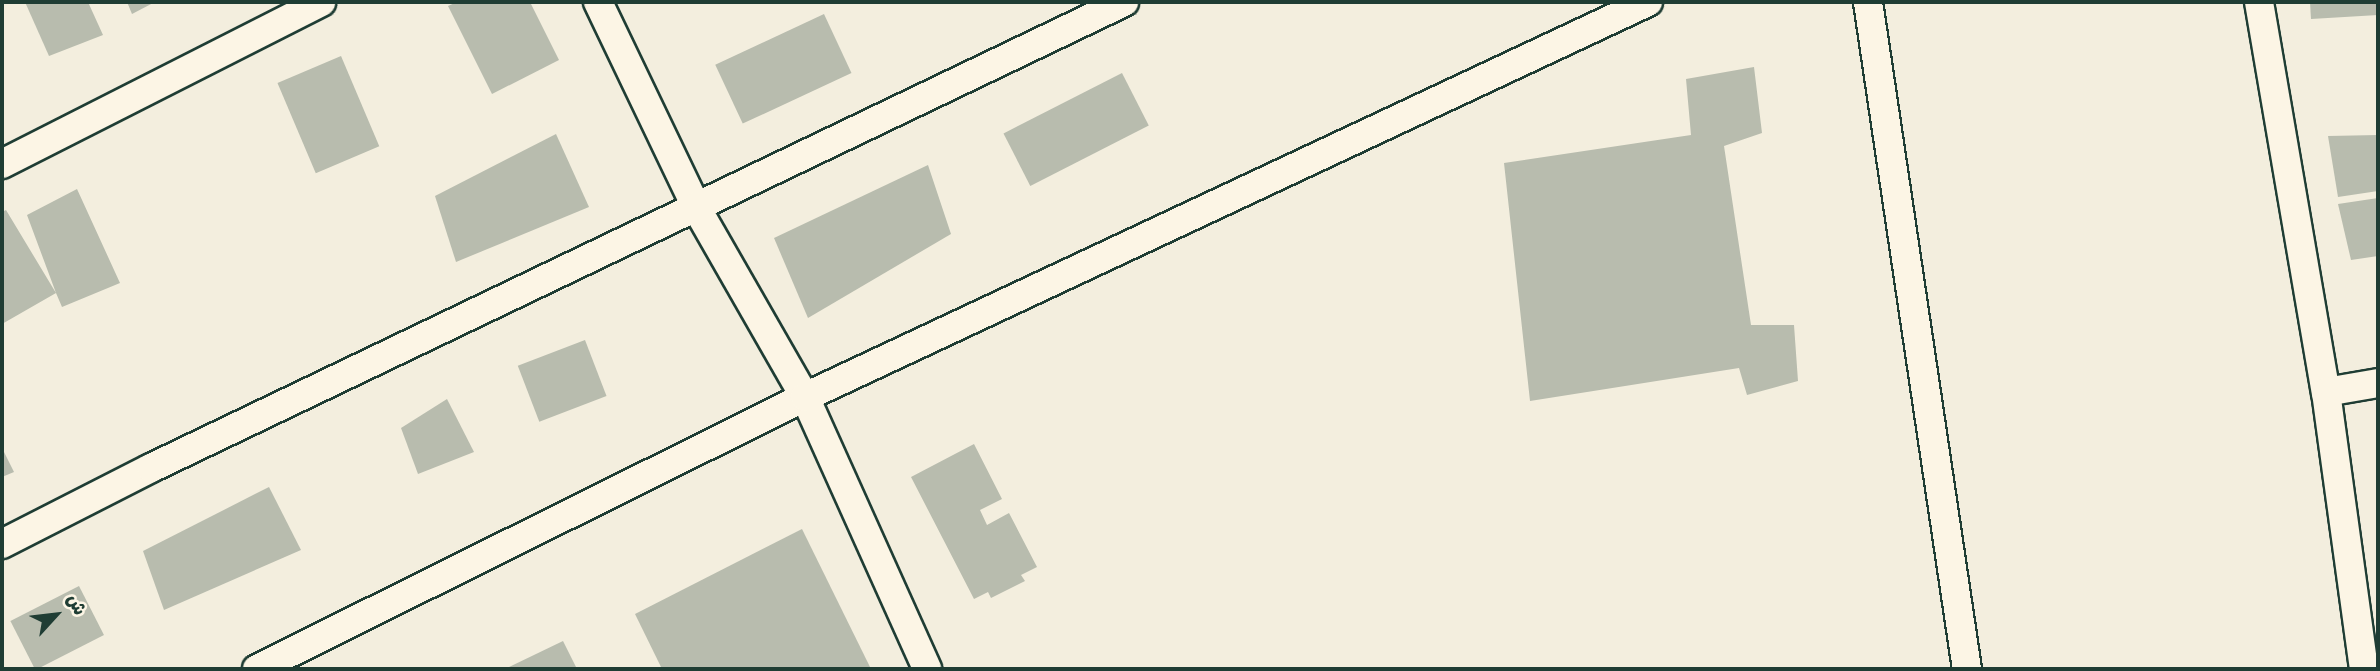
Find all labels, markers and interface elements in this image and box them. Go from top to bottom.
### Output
north arrow [21,580,91,650]
text: ش [58,590,92,621]

